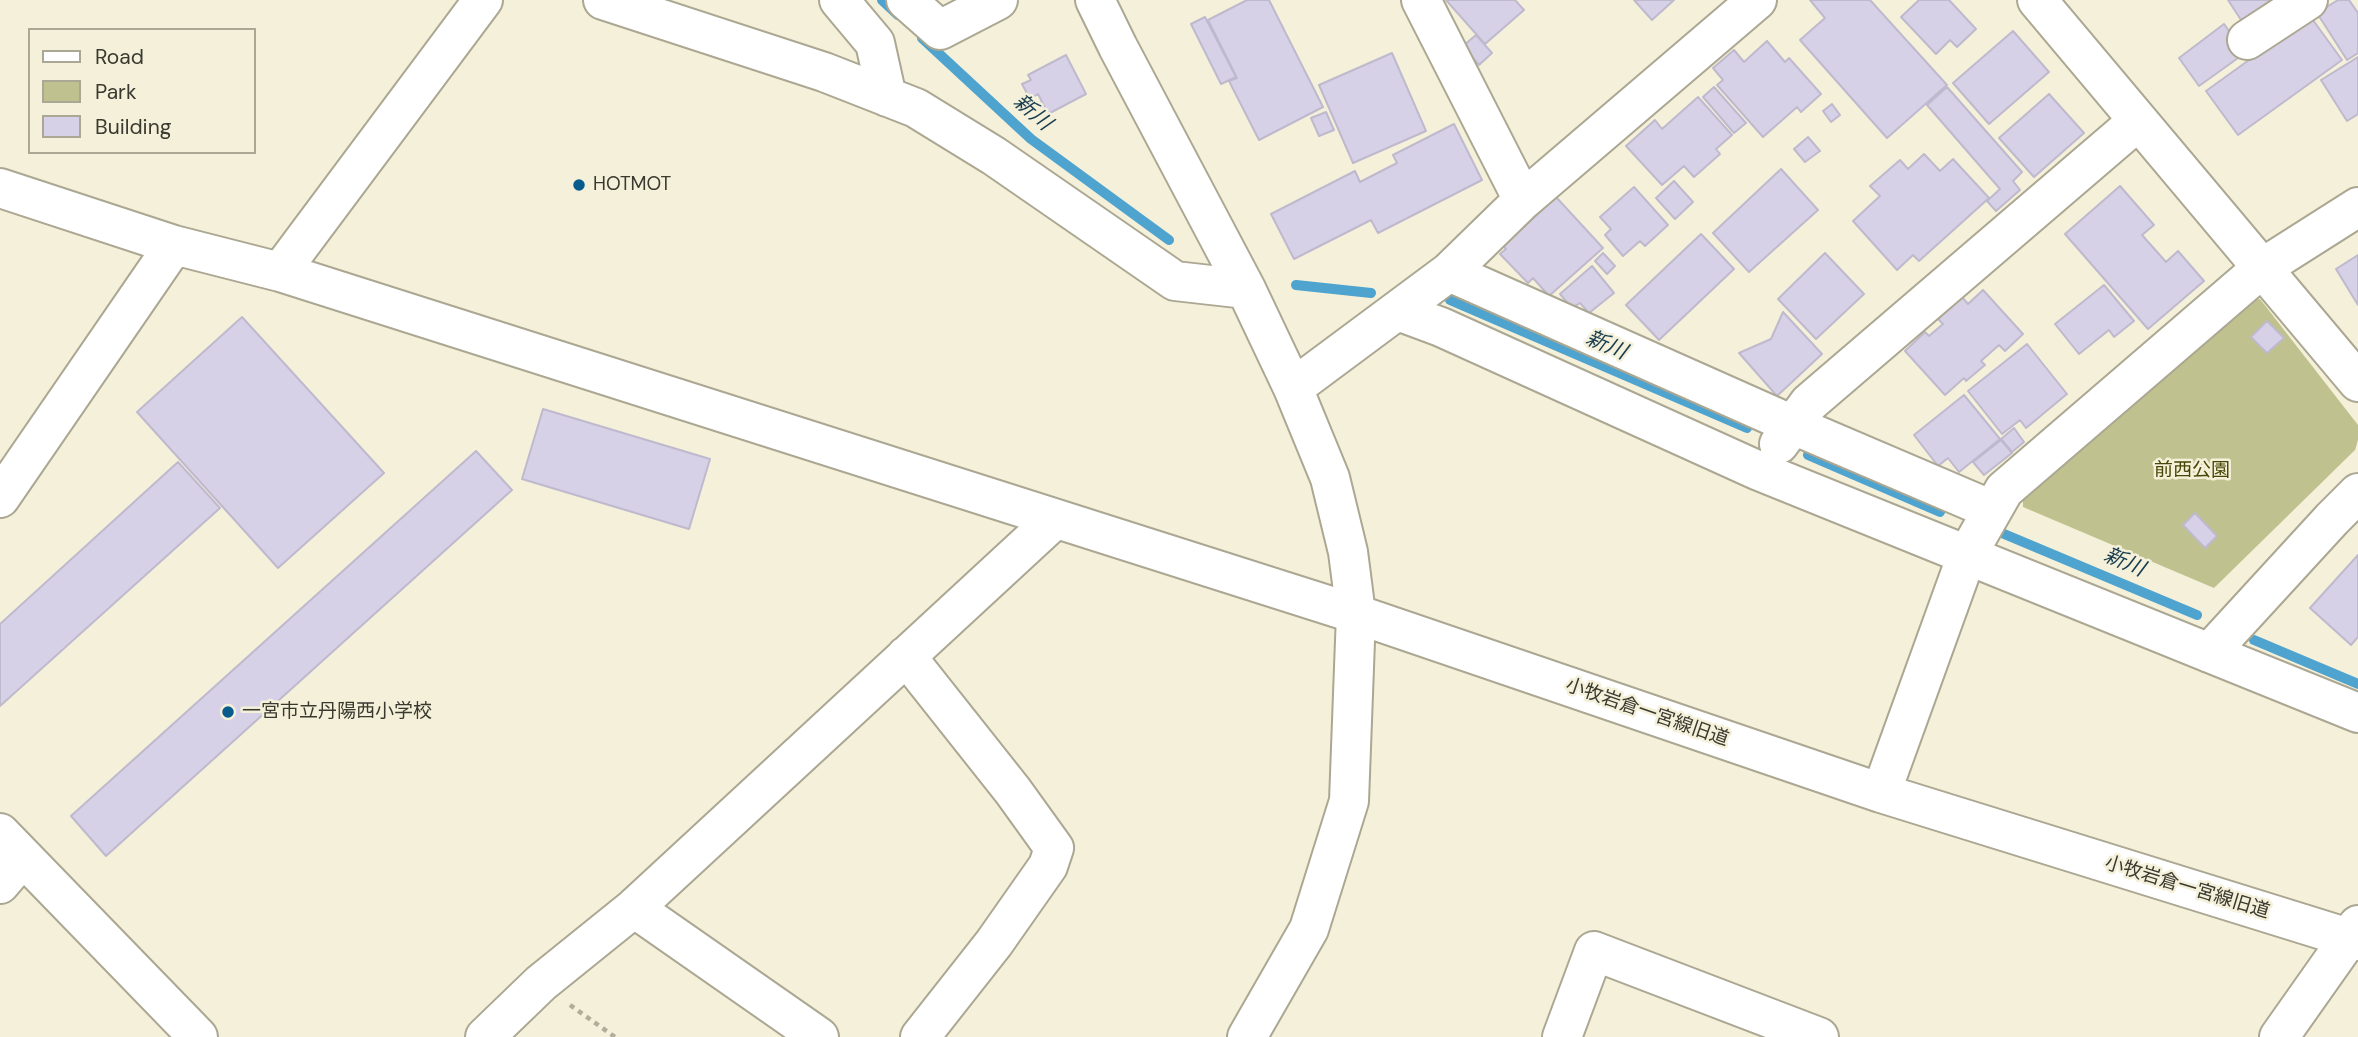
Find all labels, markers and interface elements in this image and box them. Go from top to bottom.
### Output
legend [28,28,256,154]
text: Road [95,43,144,71]
text: Park [95,78,136,106]
water label: 新川 [1008,90,1056,136]
text: Building [95,113,171,141]
place label: HOTMOT [593,174,671,196]
marker: HOTMOT [571,177,587,193]
water label: 新川 [1582,326,1630,366]
park label: 前西公園 [2154,460,2230,482]
water label: 新川 [2100,543,2148,583]
street label: 小牧岩倉一宮線旧道 [1562,674,1732,752]
place label: 一宮市立丹陽西小学校 [242,701,432,723]
marker: 一宮市立丹陽西小学校 [220,704,236,720]
street label: 小牧岩倉一宮線旧道 [2102,852,2272,924]

